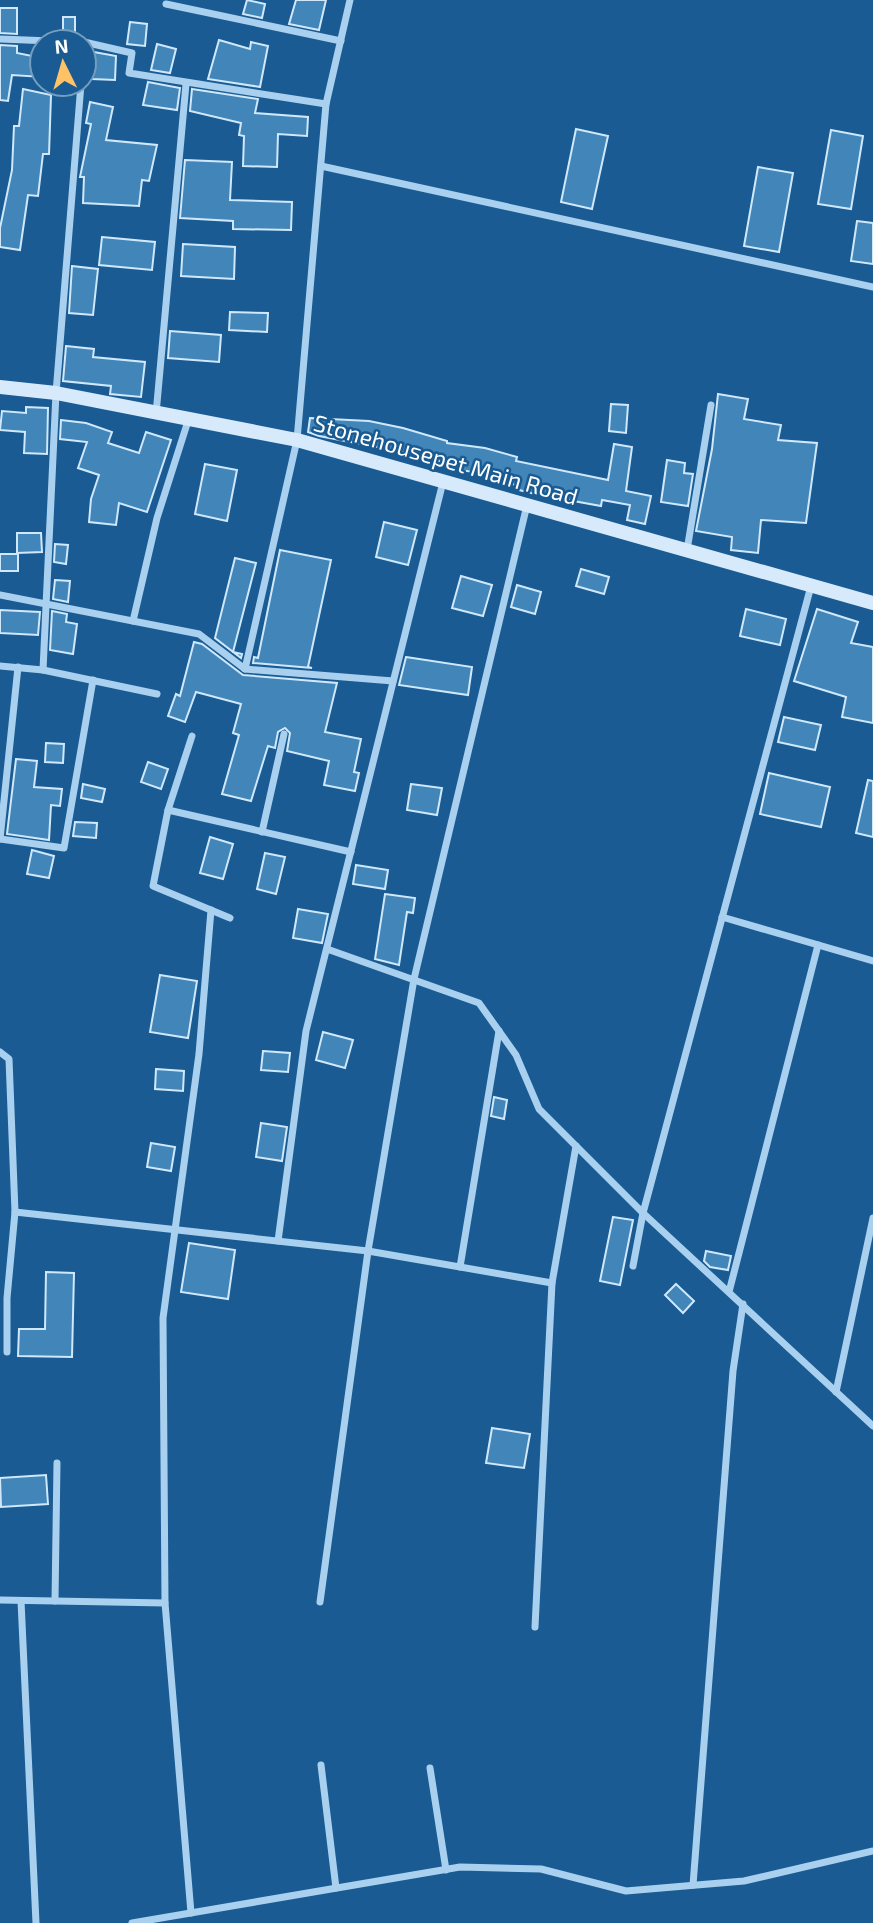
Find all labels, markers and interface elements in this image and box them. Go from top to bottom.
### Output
north arrow [28,28,98,98]
text: N [54,34,69,58]
street label: Stonehousepet Main Road [311,408,581,510]

